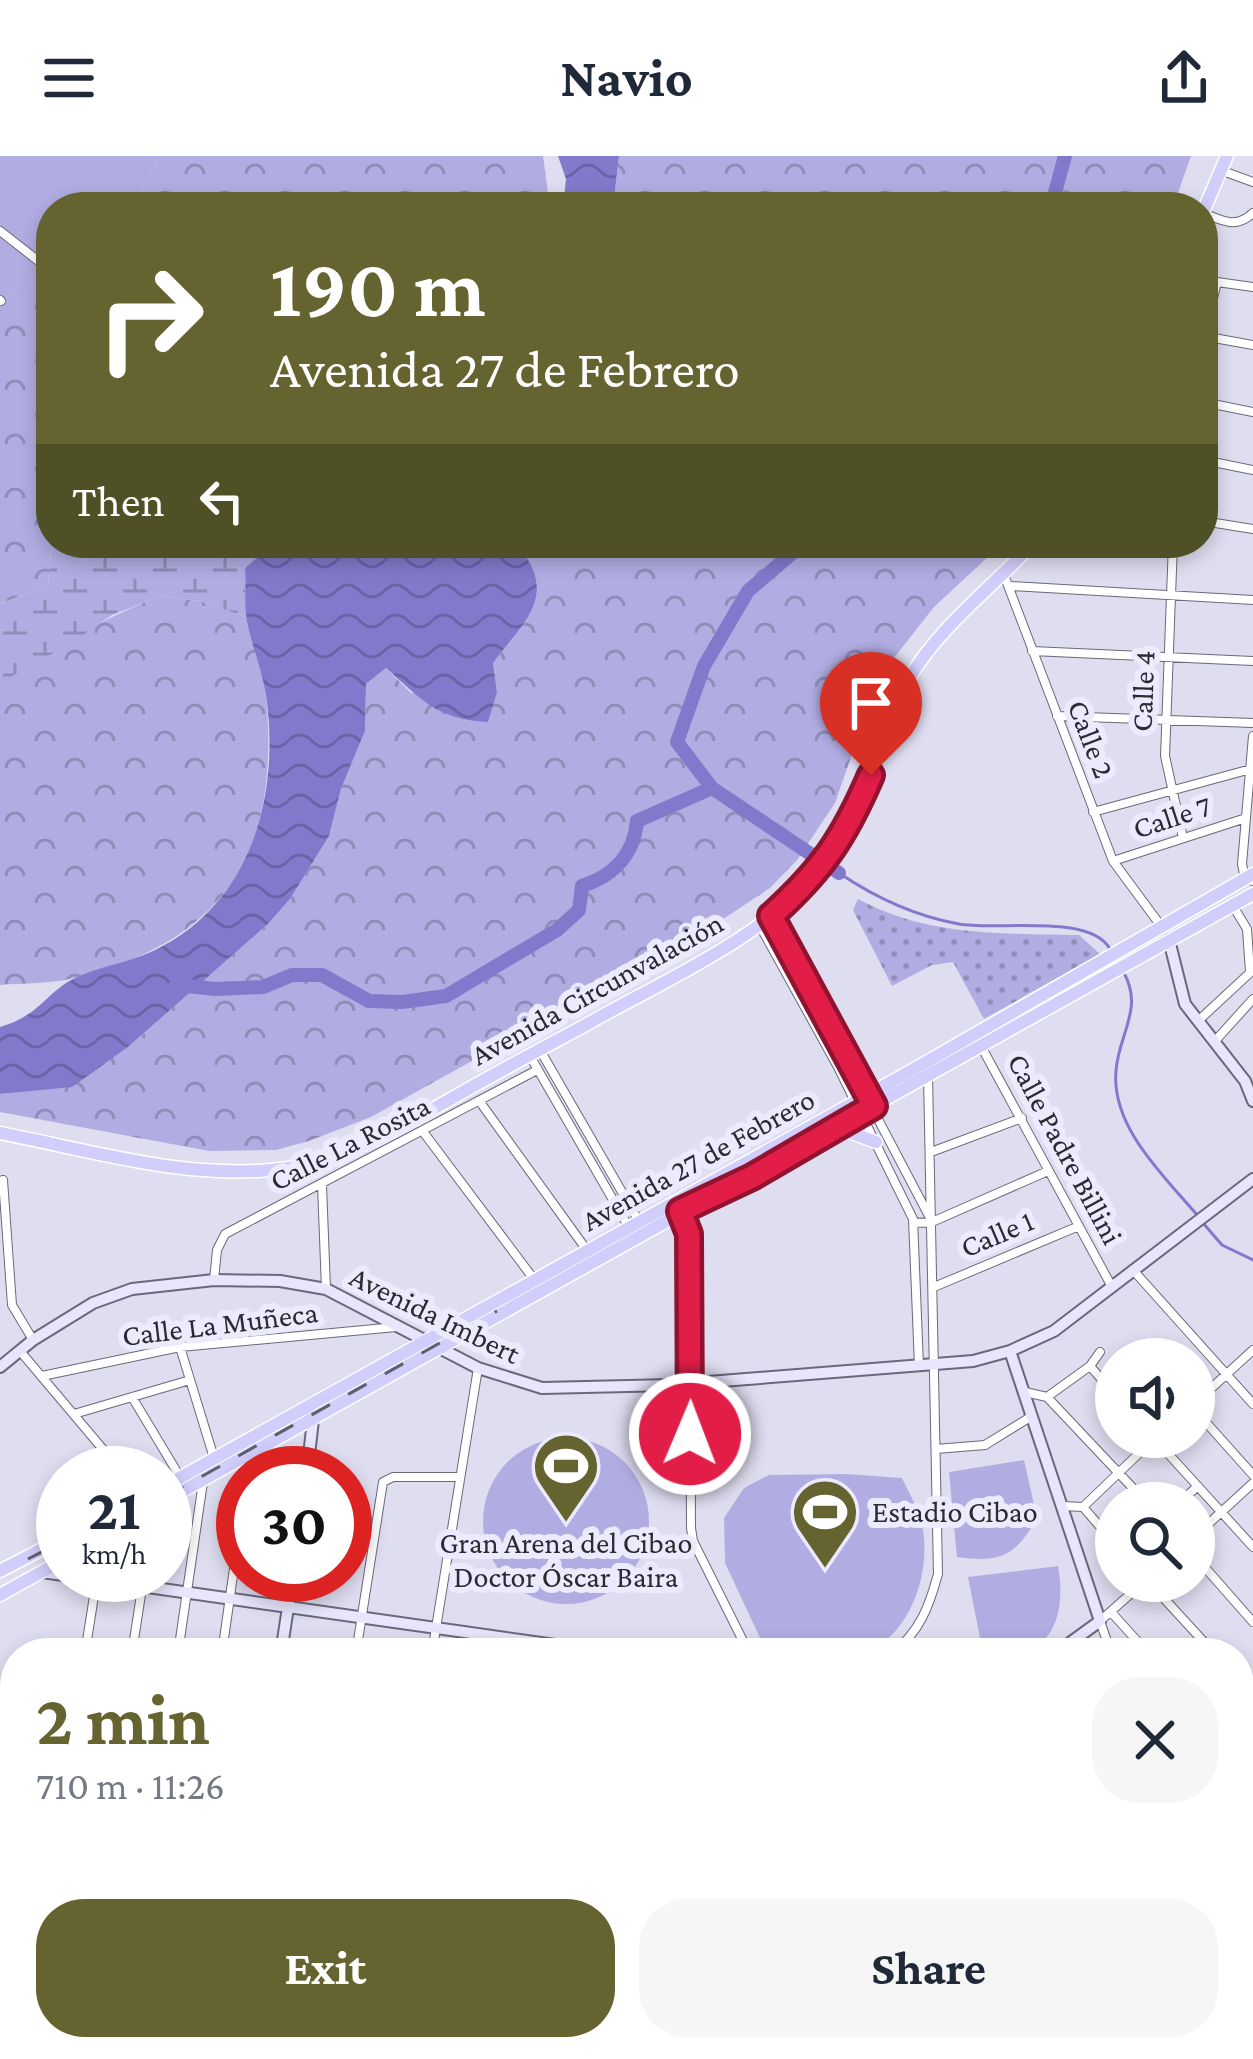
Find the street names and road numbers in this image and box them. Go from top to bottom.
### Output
street label: Calle 4 [1125,650,1160,732]
street label: Calle 2 [1062,695,1121,782]
street label: Calle 7 [1129,788,1215,845]
street label: Avenida Circunvalación [465,906,729,1072]
street label: Calle Padre Billini [1001,1048,1130,1250]
street label: Avenida 27 de Febrero [576,1082,820,1237]
street label: Calle La Rosita [264,1088,435,1197]
street label: Calle 1 [955,1204,1038,1264]
street label: Avenida Imbert [345,1259,526,1370]
street label: Calle La Muñeca [120,1295,320,1352]

